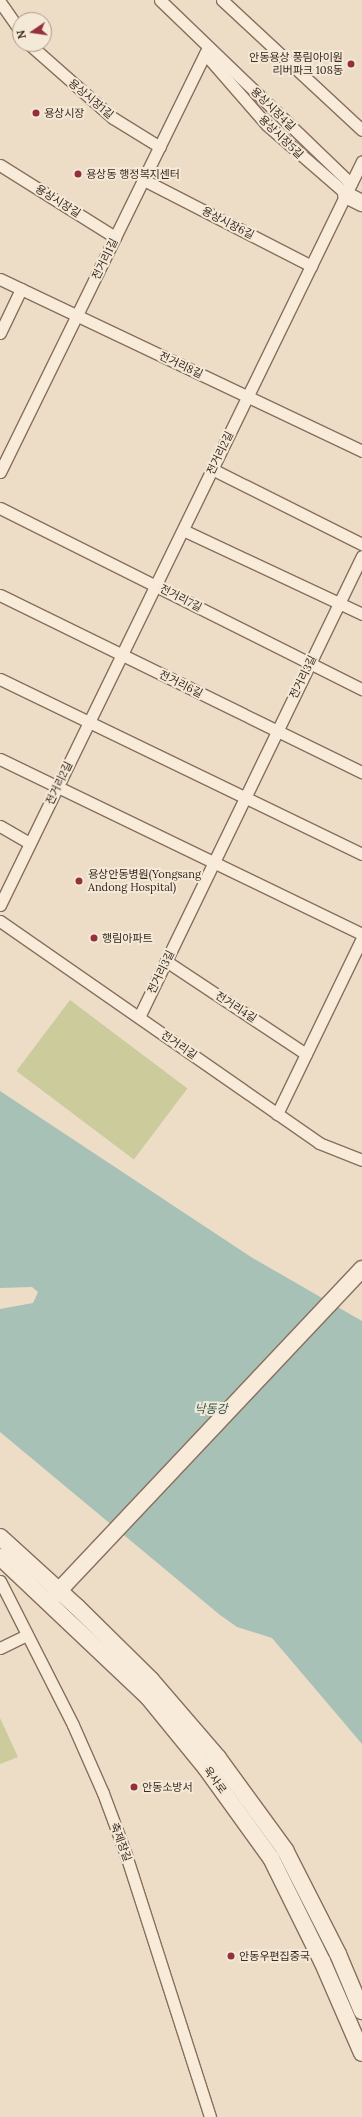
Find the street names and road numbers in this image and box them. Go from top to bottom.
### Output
street label: 용상시장1길 [66,76,116,122]
street label: 용상시장4길 [248,85,298,133]
street label: 용상시장5길 [256,113,306,161]
street label: 용상시장길 [33,182,83,220]
street label: 용상시장6길 [200,204,256,242]
street label: 전거리1길 [89,236,121,282]
street label: 전거리8길 [157,349,205,381]
street label: 전거리2길 [204,429,236,477]
street label: 전거리7길 [158,582,204,614]
street label: 전거리3길 [287,653,319,701]
street label: 전거리6길 [157,668,205,700]
street label: 전거리2길 [43,759,75,807]
street label: 전거리3길 [145,948,177,996]
street label: 전거리4길 [213,989,259,1025]
street label: 전거리길 [159,1028,199,1062]
street label: 육사로 [201,1764,229,1796]
street label: 축제장길 [108,1821,134,1863]

